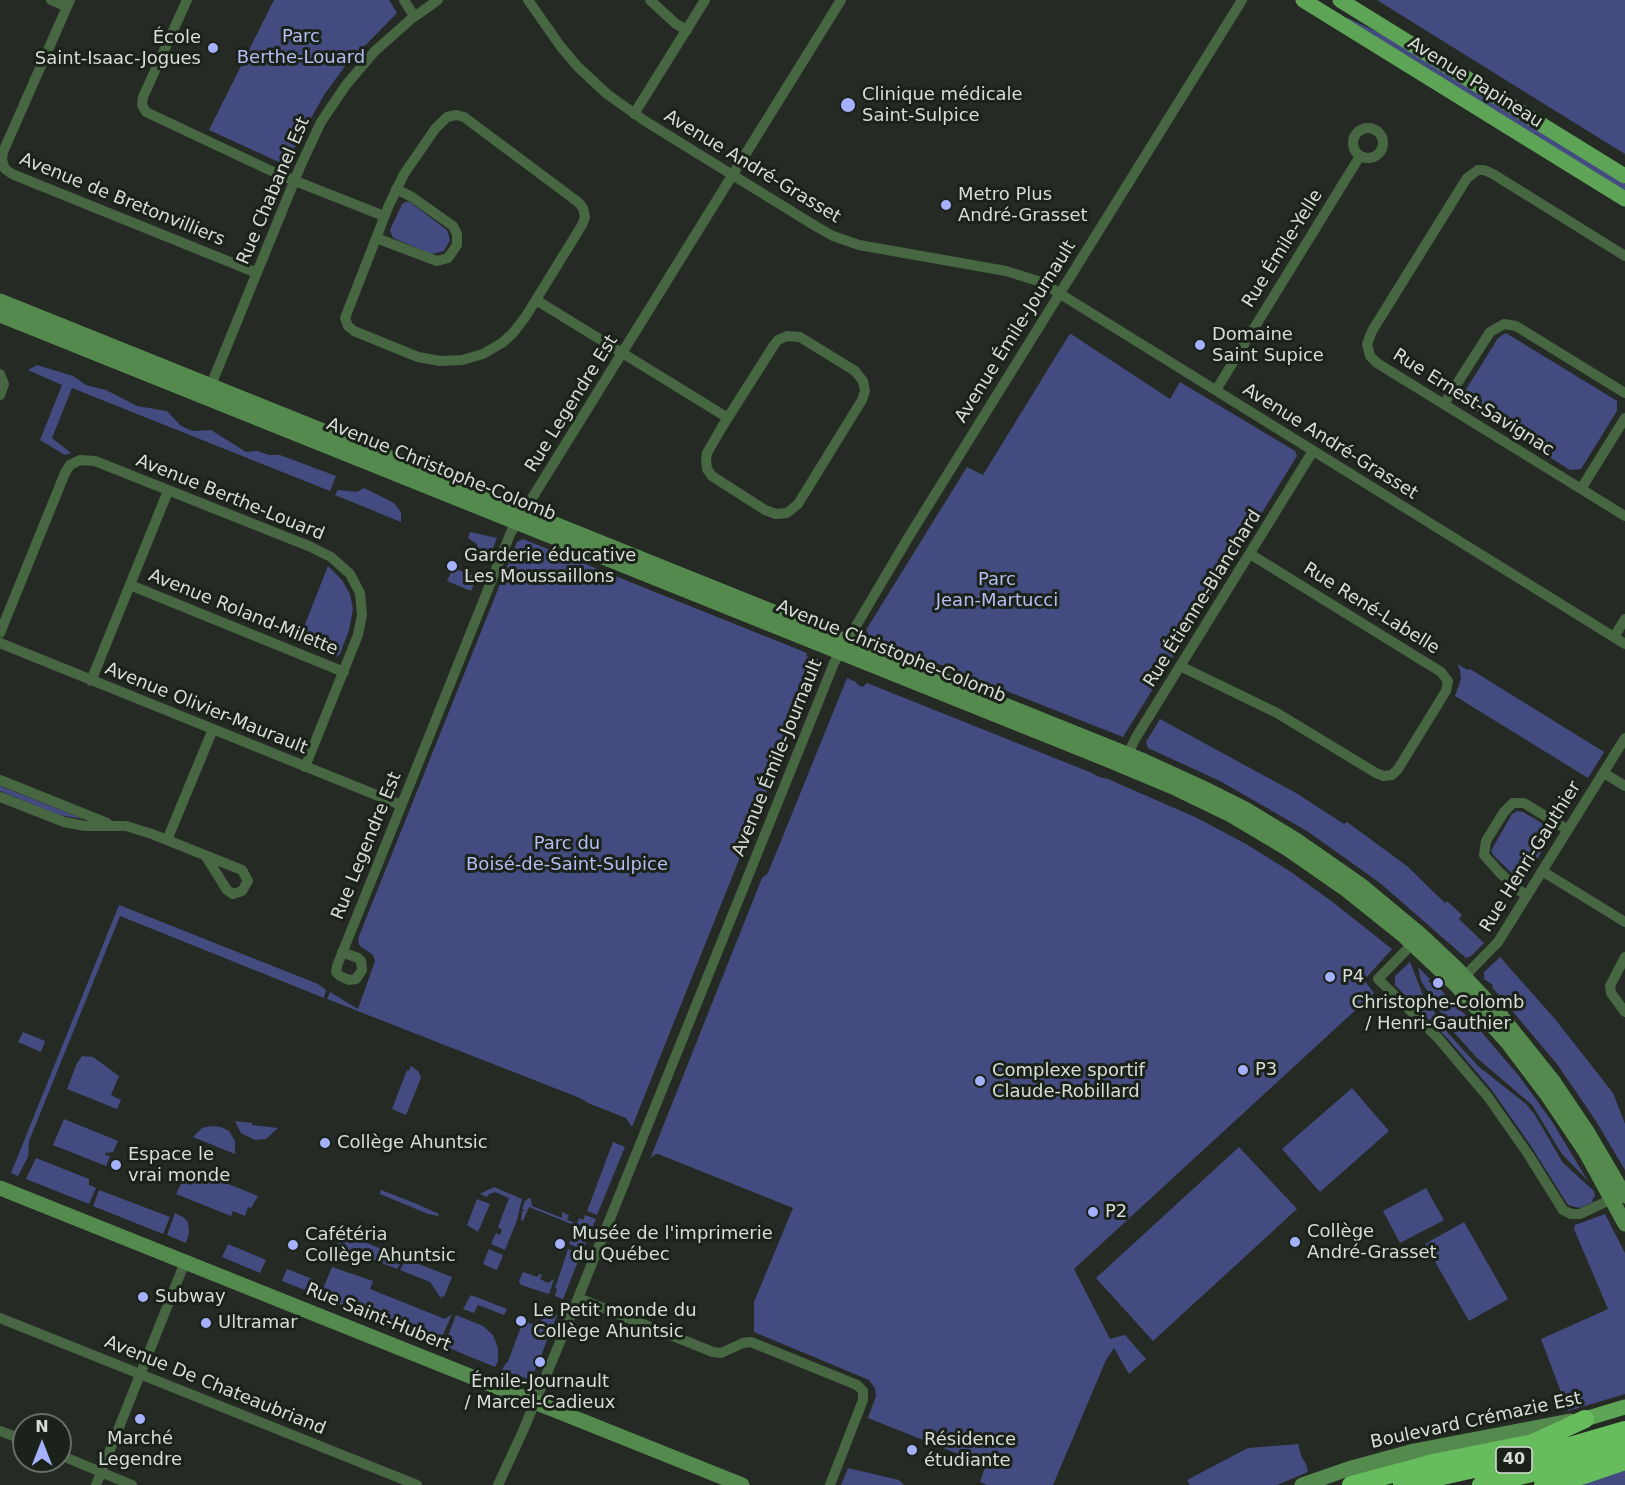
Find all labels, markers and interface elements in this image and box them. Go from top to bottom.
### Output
park label: Parc Berthe-Louard [237,26,365,68]
place label: École Saint-Isaac-Jogues [35,27,201,70]
street label: Avenue Papineau [1404,33,1546,133]
marker: École Saint-Isaac-Jogues [206,41,220,55]
place label: Clinique médicale Saint-Sulpice [862,84,1023,127]
marker: Clinique médicale Saint-Sulpice [839,96,857,114]
street label: Avenue André-Grasset [660,106,844,228]
street label: Rue Chabanel Est [233,114,315,268]
street label: Avenue de Bretonvilliers [16,149,228,251]
place label: Metro Plus André-Grasset [958,184,1088,226]
street label: Rue Émile-Yelle [1238,186,1328,312]
marker: Metro Plus André-Grasset [939,198,953,212]
street label: Avenue Émile-Journault [951,237,1081,427]
place label: Domaine Saint Supice [1212,324,1324,366]
street label: Rue Legendre Est [521,331,623,477]
marker: Domaine Saint Supice [1193,338,1207,352]
street label: Rue Ernest-Savignac [1389,345,1557,461]
street label: Avenue André-Grasset [1239,379,1421,505]
street label: Avenue Christophe-Colomb [323,414,559,526]
street label: Avenue Berthe-Louard [133,450,327,546]
street label: Rue Étienne-Blanchard [1140,506,1266,692]
place label: Garderie éducative Les Moussaillons [464,545,636,588]
street label: Rue René-Labelle [1299,558,1443,660]
marker: Garderie éducative Les Moussaillons [445,559,459,573]
street label: Avenue Roland-Milette [145,565,341,661]
park label: Parc Jean-Martucci [936,569,1058,612]
street label: Avenue Christophe-Colomb [773,596,1009,708]
street label: Avenue Émile-Journault [729,656,827,860]
street label: Avenue Olivier-Maurault [102,659,310,759]
street label: Rue Legendre Est [327,769,407,923]
street label: Rue Henri-Gauthier [1476,778,1586,936]
park label: Parc du Boisé-de-Saint-Sulpice [466,833,668,876]
place label: P4 [1342,966,1364,988]
marker: P4 [1323,970,1337,984]
marker: Christophe-Colomb / Henri-Gauthier [1431,976,1445,990]
place label: Christophe-Colomb / Henri-Gauthier [1352,992,1524,1034]
place label: P3 [1255,1059,1277,1081]
place label: Complexe sportif Claude-Robillard [992,1060,1145,1102]
marker: P3 [1236,1063,1250,1077]
marker: Complexe sportif Claude-Robillard [973,1074,987,1088]
place label: Collège Ahuntsic [337,1132,488,1154]
marker: Collège Ahuntsic [318,1136,332,1150]
place label: Espace le vrai monde [128,1144,230,1186]
marker: Espace le vrai monde [109,1158,123,1172]
place label: P2 [1105,1201,1127,1223]
marker: P2 [1086,1205,1100,1219]
place label: Collège André-Grasset [1307,1221,1437,1264]
place label: Musée de l'imprimerie du Québec [572,1223,773,1266]
place label: Cafétéria Collège Ahuntsic [305,1224,456,1266]
marker: Collège André-Grasset [1288,1235,1302,1249]
marker: Musée de l'imprimerie du Québec [553,1237,567,1251]
marker: Cafétéria Collège Ahuntsic [286,1238,300,1252]
street label: Rue Saint-Hubert [302,1279,454,1357]
place label: Subway [155,1286,226,1308]
marker: Subway [136,1290,150,1304]
place label: Le Petit monde du Collège Ahuntsic [533,1300,697,1342]
place label: Ultramar [218,1312,298,1334]
marker: Le Petit monde du Collège Ahuntsic [514,1314,528,1328]
marker: Ultramar [199,1316,213,1330]
street label: Avenue De Chateaubriand [101,1332,329,1440]
marker: Émile-Journault / Marcel-Cadieux [533,1355,547,1369]
place label: Émile-Journault / Marcel-Cadieux [465,1371,615,1414]
street label: Boulevard Crémazie Est [1369,1388,1583,1454]
marker: Marché Legendre [133,1412,147,1426]
north arrow [12,1413,72,1473]
text: N [35,1417,49,1436]
place label: Marché Legendre [98,1428,182,1470]
place label: Résidence étudiante [924,1429,1016,1472]
marker: Résidence étudiante [905,1443,919,1457]
road number: 40 [1496,1447,1532,1473]

